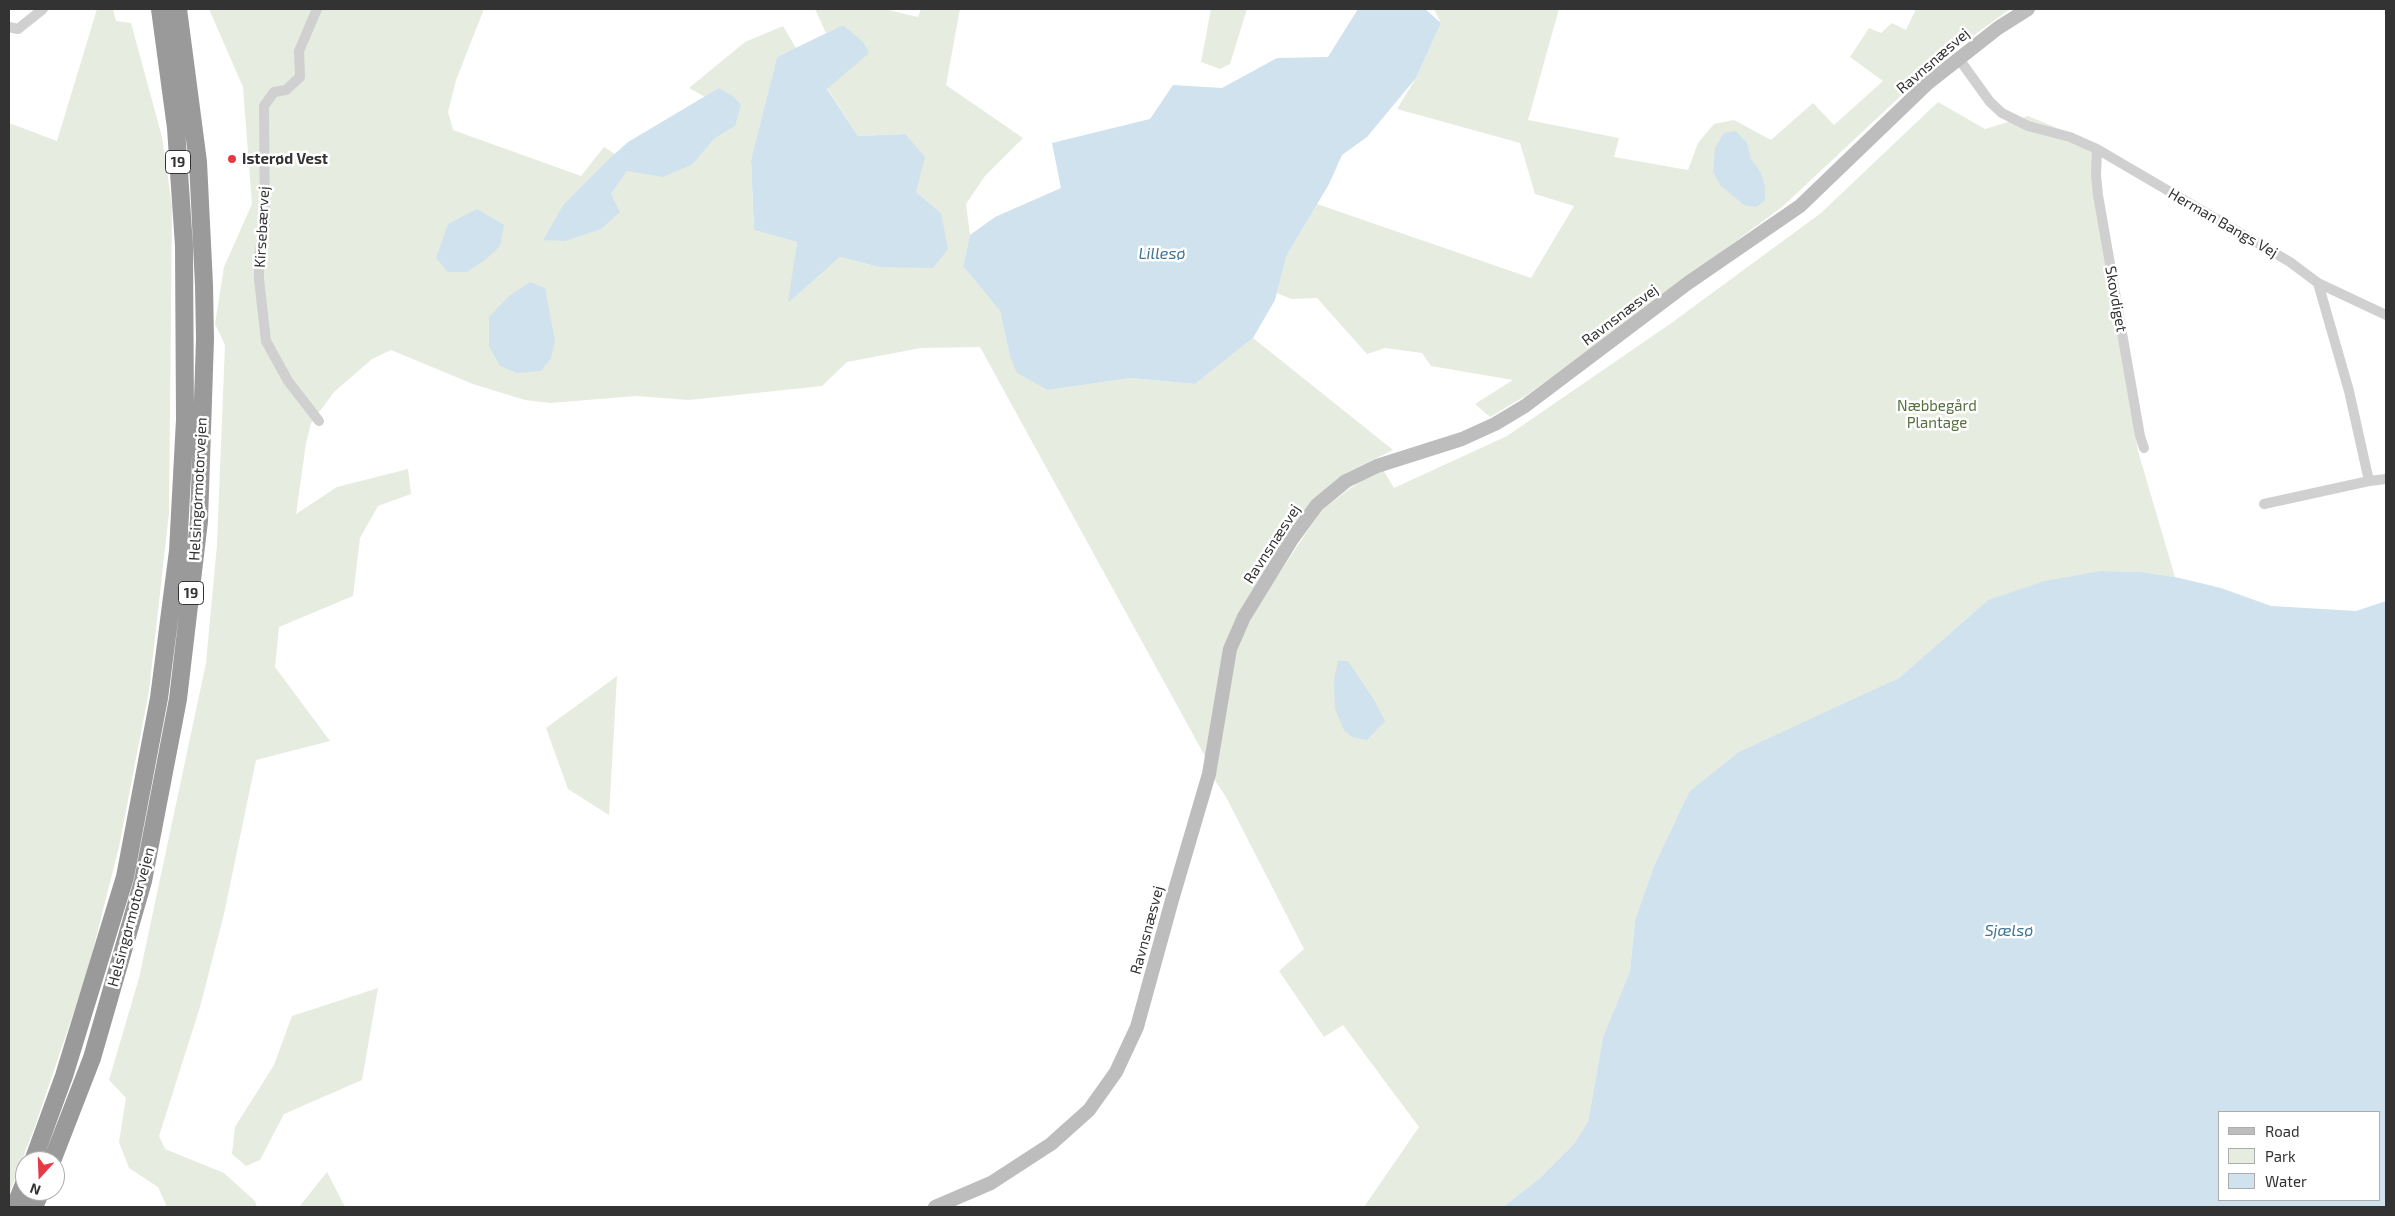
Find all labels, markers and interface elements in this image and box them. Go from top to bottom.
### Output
street label: Ravnsnæsvej [1893,24,1973,98]
road number: 19 [166,150,190,173]
place label: Isterød Vest [242,150,328,168]
marker: Isterød Vest [226,153,238,165]
street label: Herman Bangs Vej [2165,184,2281,262]
street label: Kirsebærvej [251,186,273,268]
water label: Lillesø [1138,244,1186,264]
street label: Skovdiget [2101,265,2131,333]
street label: Ravnsnæsvej [1578,280,1662,350]
park label: Næbbegård Plantage [1897,397,1977,432]
street label: Helsingørmotorvejen [185,417,211,561]
street label: Ravnsnæsvej [1240,501,1304,587]
road number: 19 [178,582,204,604]
street label: Helsingørmotorvejen [104,845,158,989]
street label: Ravnsnæsvej [1127,884,1167,976]
water label: Sjælsø [1985,921,2033,941]
legend [2218,1111,2380,1201]
text: Road [2265,1122,2300,1140]
text: Park [2265,1147,2296,1165]
north arrow [15,1151,65,1201]
text: Water [2265,1172,2307,1190]
text: N [27,1180,43,1199]

